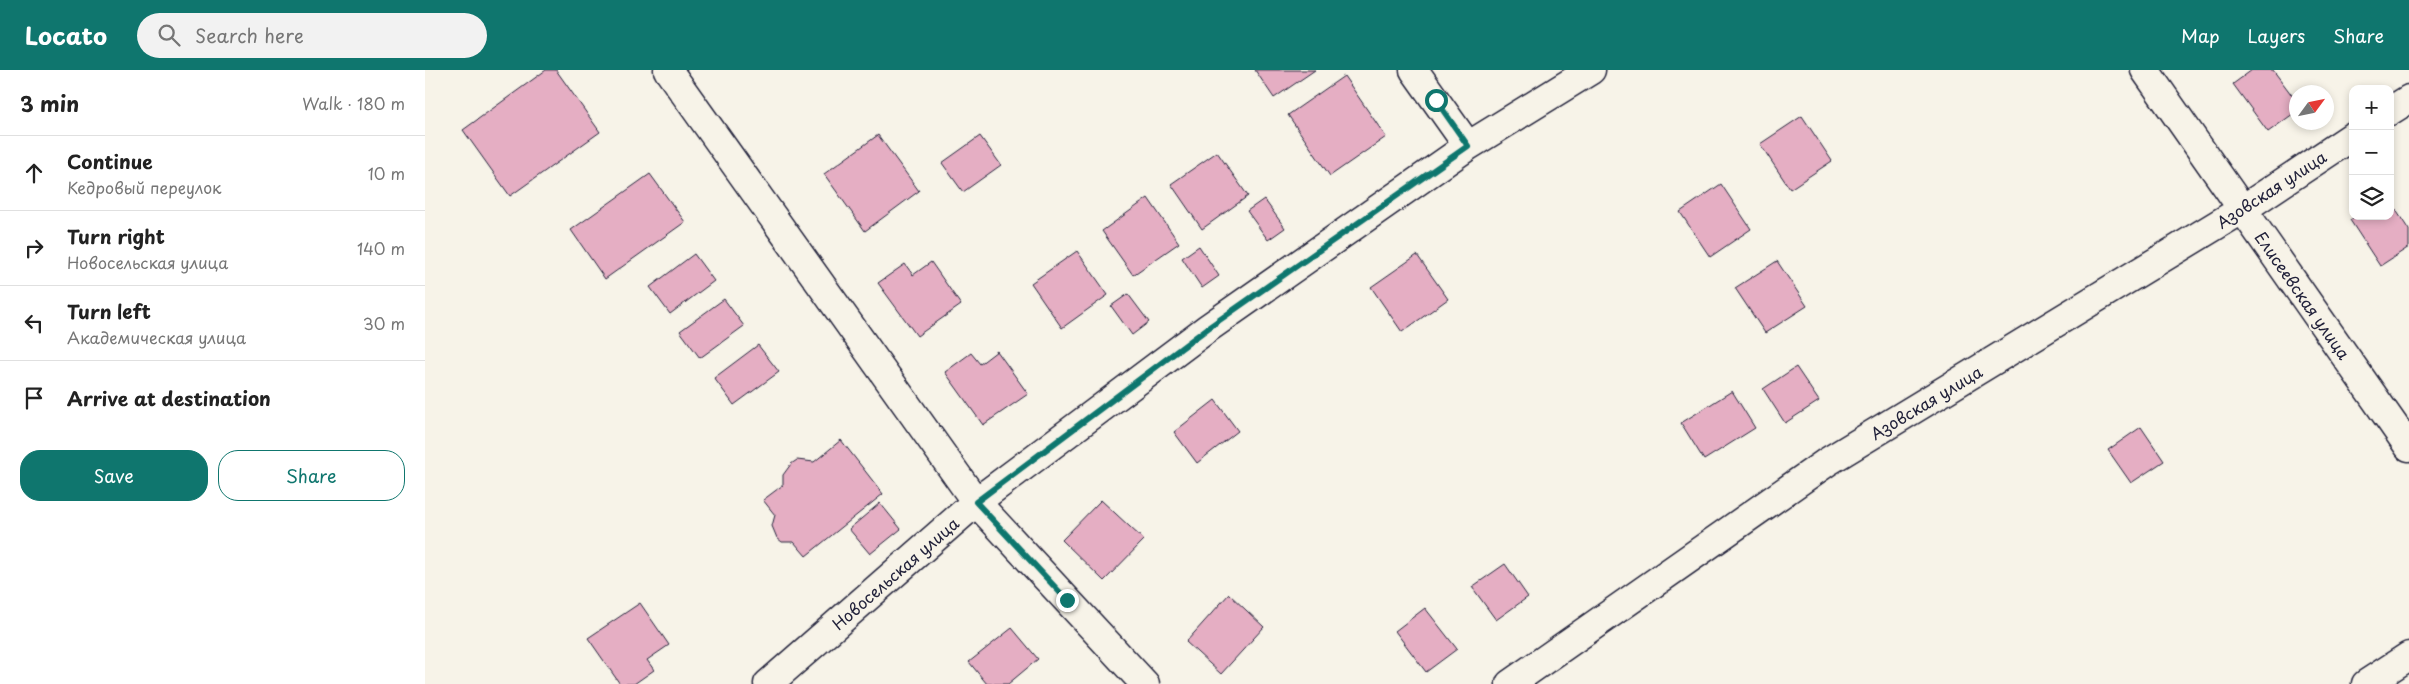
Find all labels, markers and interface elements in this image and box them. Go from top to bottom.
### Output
search box [137,13,487,58]
text: Locato [25,17,107,53]
icon: search [155,21,183,49]
text: Search here [195,21,304,49]
text: Map [2181,22,2220,49]
text: Layers [2248,22,2305,49]
text: Share [2333,22,2384,49]
north arrow [2289,85,2334,130]
map controls [2349,85,2394,220]
button: + [2349,85,2394,130]
text: 3 min [20,87,79,119]
route start [1425,89,1448,112]
text: Walk · 180 m [302,91,405,115]
button: − [2349,130,2394,175]
street label: Азовская улица [2211,144,2331,234]
text: Continue [67,147,153,175]
icon: ahead [20,159,48,187]
text: 10 m [368,161,405,185]
text: Кедровый переулок [67,175,222,199]
button: layers [2349,175,2394,220]
text: Turn right [67,222,165,250]
street label: Елисеевская улица [2250,226,2356,364]
icon: right [20,234,48,262]
text: 140 m [357,236,405,260]
text: Новосельская улица [67,250,228,274]
text: Turn left [67,297,151,325]
icon: left [20,309,48,337]
text: 30 m [363,311,405,335]
text: Академическая улица [67,325,246,349]
street label: Азовская улица [1865,359,1987,445]
icon: arrive [20,384,48,412]
text: Arrive at destination [67,384,271,412]
button: Save [20,450,208,501]
button: Share [218,450,405,501]
street label: Новосельская улица [826,511,964,635]
route end [1056,589,1079,612]

